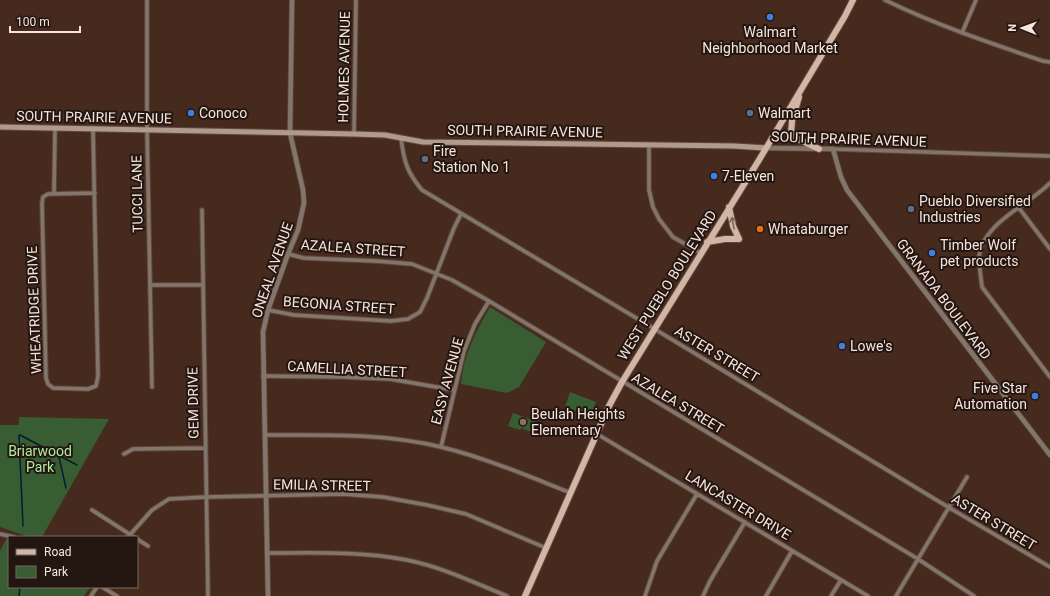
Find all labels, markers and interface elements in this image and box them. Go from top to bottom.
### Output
scale bar [10,8,80,34]
north arrow [1002,8,1042,48]
street label: HOLMES AVENUE [335,11,353,123]
marker: Walmart Neighborhood Market [765,12,775,22]
text: 100 m [16,15,50,29]
place label: Walmart Neighborhood Market [702,24,838,56]
text: N [1006,24,1019,32]
place label: Conoco [199,105,247,121]
place label: Walmart [758,105,811,121]
street label: SOUTH PRAIRIE AVENUE [16,108,172,126]
marker: Conoco [186,108,196,118]
marker: Walmart [745,108,755,118]
street label: SOUTH PRAIRIE AVENUE [447,122,603,140]
street label: SOUTH PRAIRIE AVENUE [771,128,927,150]
place label: Fire Station No 1 [433,143,510,175]
marker: Fire Station No 1 [420,154,430,164]
street label: TUCCI LANE [128,155,146,233]
place label: 7-Eleven [722,168,774,184]
marker: 7-Eleven [709,171,719,181]
place label: Pueblo Diversified Industries [919,193,1031,225]
marker: Pueblo Diversified Industries [906,204,916,214]
street label: WEST PUEBLO BOULEVARD [614,207,720,363]
one-way arrow [729,217,737,230]
street label: ONEAL AVENUE [248,220,296,320]
place label: Whataburger [768,221,848,237]
marker: Whataburger [755,224,765,234]
street label: AZALEA STREET [300,236,406,260]
street label: GRANADA BOULEVARD [894,236,994,362]
place label: Timber Wolf pet products [940,237,1019,269]
street label: WHEATRIDGE DRIVE [24,246,44,374]
marker: Timber Wolf pet products [927,248,937,258]
street label: BEGONIA STREET [283,293,396,317]
street label: ASTER STREET [672,323,763,386]
street label: EASY AVENUE [428,336,466,426]
place label: Lowe's [850,338,893,354]
marker: Lowe's [837,341,847,351]
street label: CAMELLIA STREET [287,358,408,380]
street label: GEM DRIVE [184,367,202,439]
street label: AZALEA STREET [629,369,727,437]
place label: Five Star Automation [954,380,1027,412]
marker: Five Star Automation [1030,391,1040,401]
place label: Beulah Heights Elementary [531,406,625,438]
marker: Beulah Heights Elementary [518,417,528,427]
park label: Briarwood Park [8,443,72,475]
street label: LANCASTER DRIVE [682,467,794,543]
street label: EMILIA STREET [273,476,372,494]
street label: ASTER STREET [949,491,1040,554]
legend [8,536,138,588]
text: Road [44,545,72,559]
text: Park [44,565,69,579]

